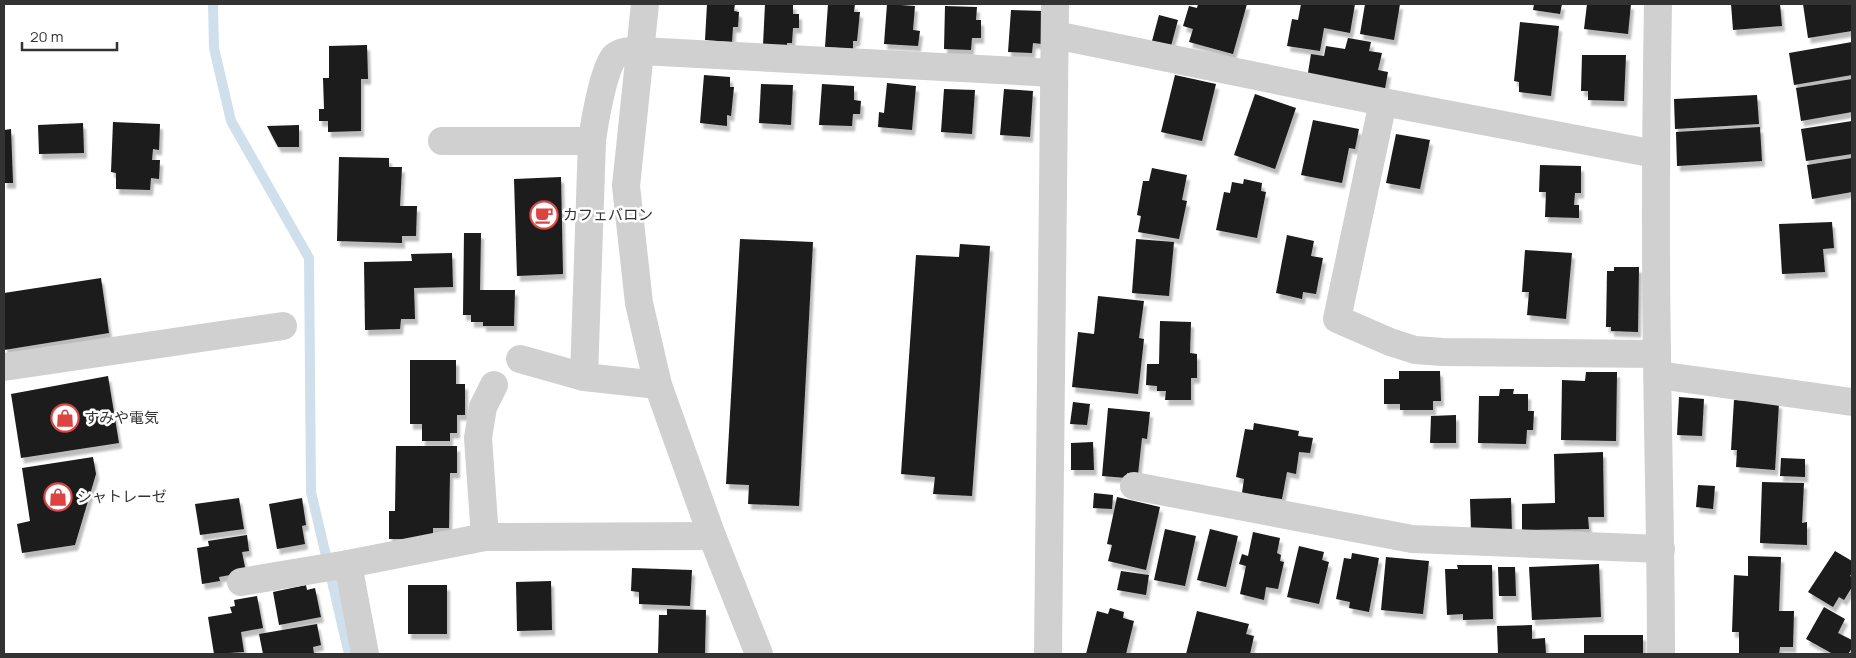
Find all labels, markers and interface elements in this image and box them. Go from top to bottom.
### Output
scale bar [22,20,118,52]
text: 20 m [30,26,63,47]
cafe icon: カフェバロン [529,200,559,230]
place label: カフェバロン [563,204,653,225]
shop icon: すみや電気 [50,403,80,433]
place label: すみや電気 [84,407,159,428]
shop icon: シャトレーゼ [43,482,73,512]
place label: シャトレーゼ [77,486,167,507]

